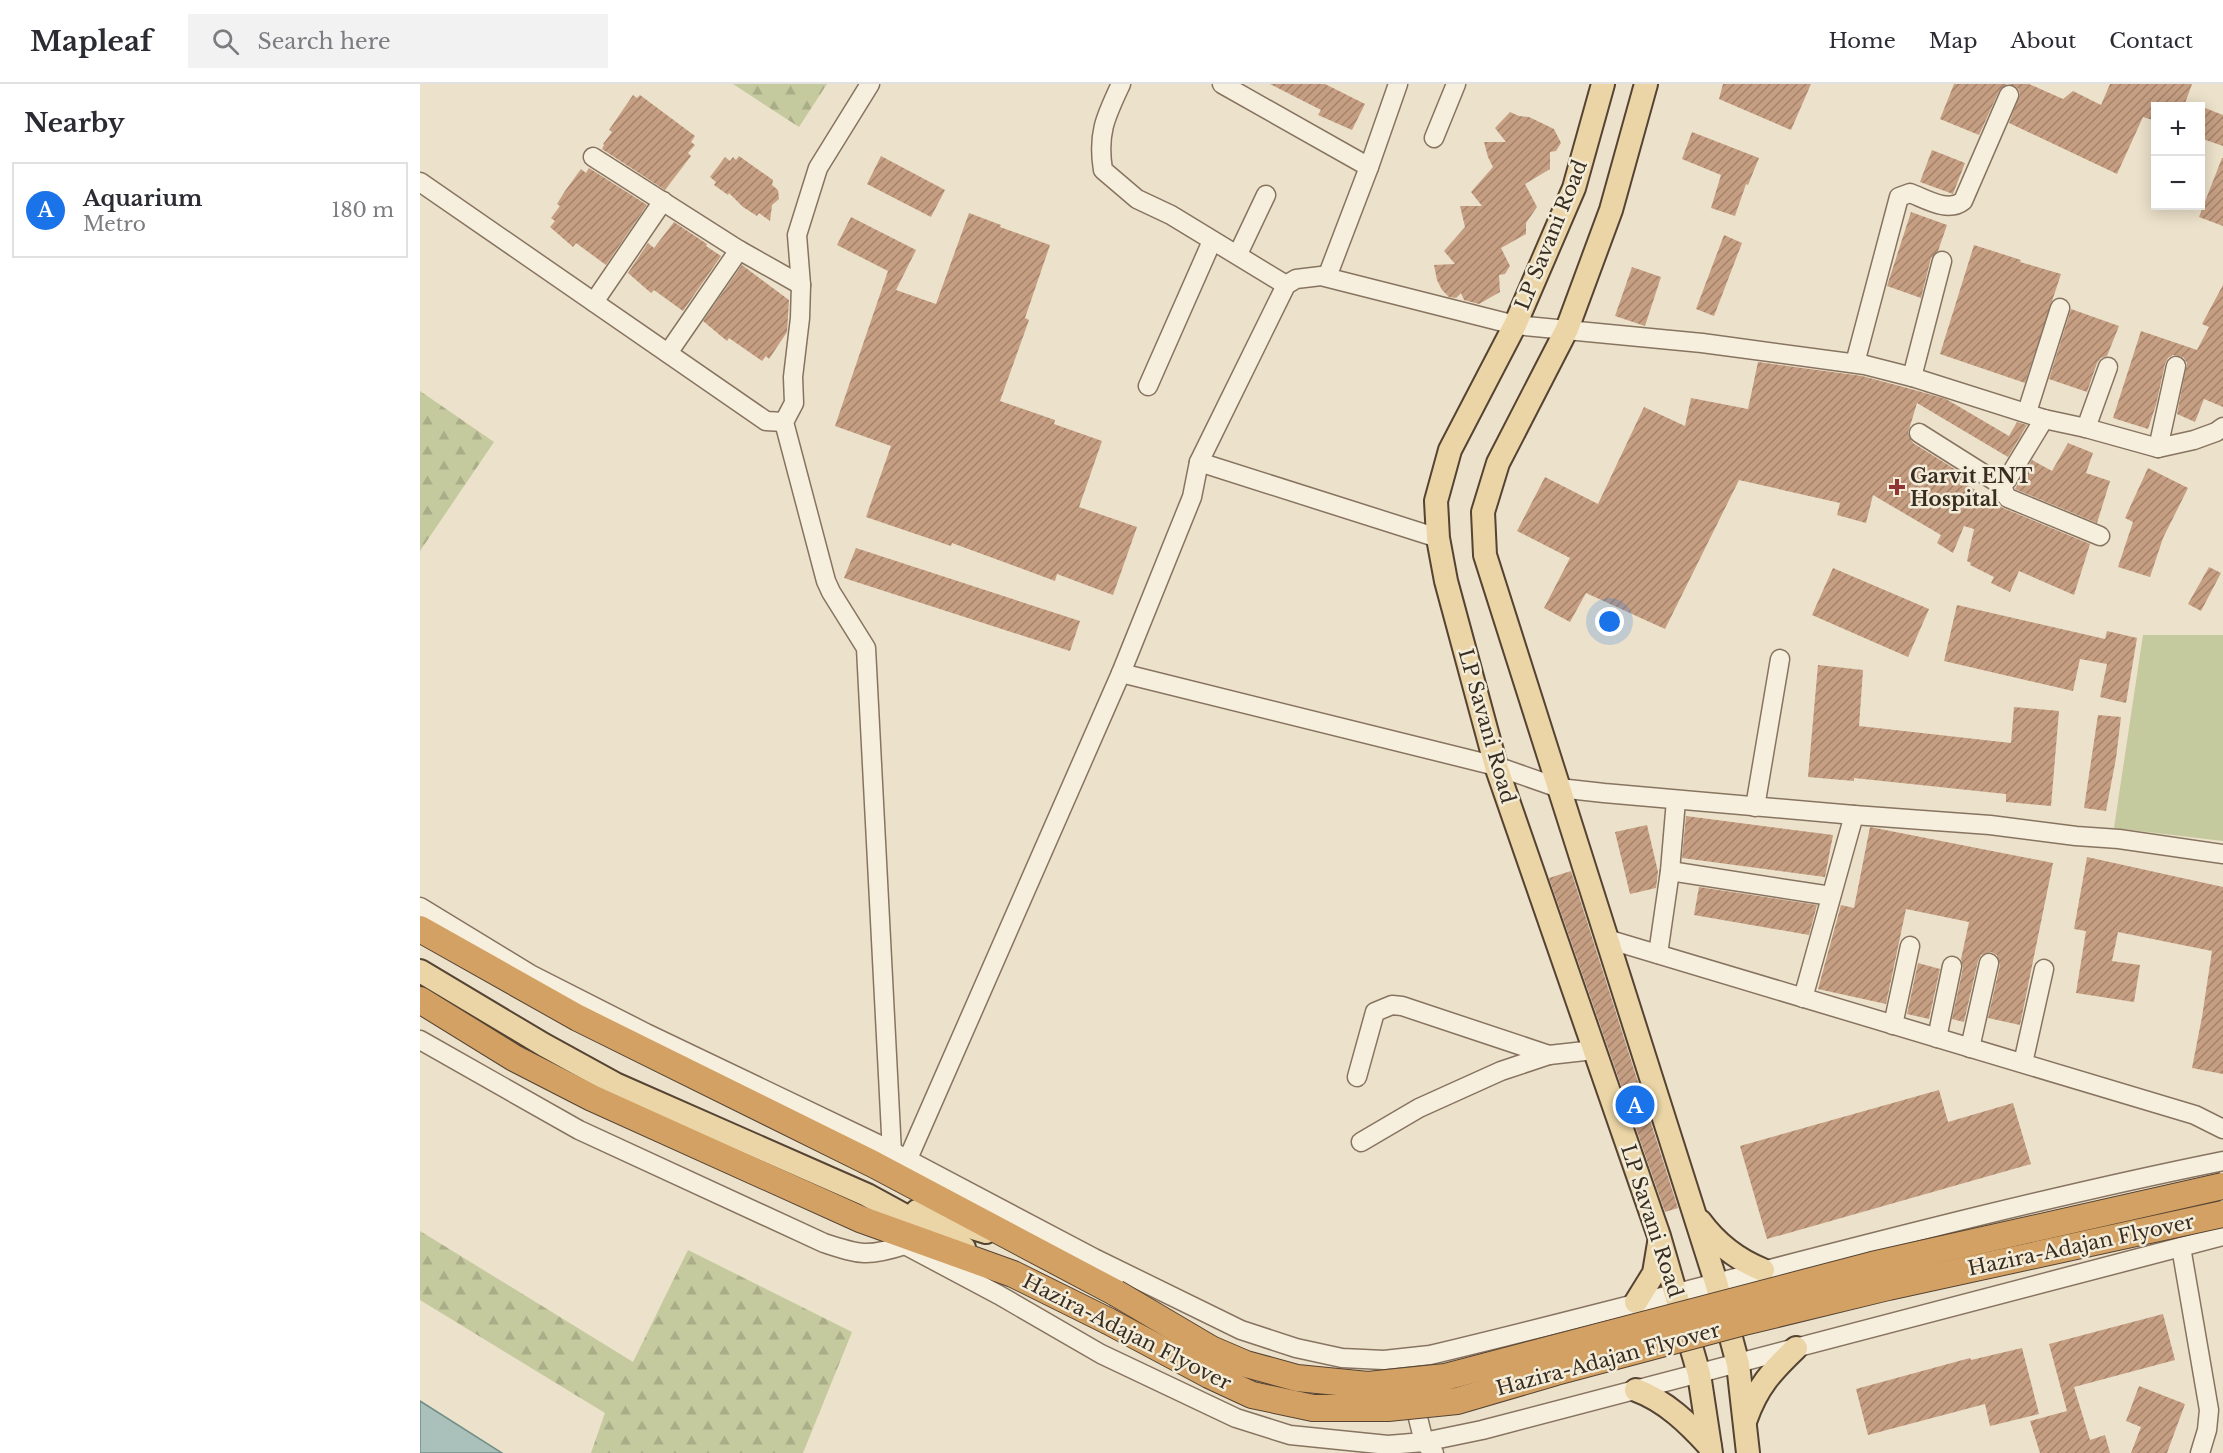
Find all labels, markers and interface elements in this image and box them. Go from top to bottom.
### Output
search box [188,14,608,68]
text: Mapleaf [30,24,152,59]
icon: search [209,25,242,58]
text: Search here [257,28,391,55]
text: Home [1829,28,1896,54]
text: Map [1929,28,1977,54]
text: About [2010,28,2076,54]
text: Contact [2109,28,2193,54]
map controls [2151,102,2205,210]
button: + [2151,102,2205,156]
text: Nearby [24,107,125,139]
street label: LP Savani Road [1510,156,1592,314]
button: − [2151,156,2205,210]
text: Aquarium [83,185,202,212]
text: A [37,198,54,222]
text: 180 m [331,198,394,222]
text: Metro [83,212,146,236]
place label: Garvit ENT Hospital [1910,464,2033,511]
marker: Garvit ENT Hospital [1888,478,1906,496]
your location [1595,607,1624,636]
street label: LP Savani Road [1453,646,1521,806]
pin: A [1616,1082,1654,1128]
street label: LP Savani Road [1616,1141,1688,1301]
street label: Hazira-Adajan Flyover [1966,1209,2197,1281]
street label: Hazira-Adajan Flyover [1019,1269,1236,1395]
street label: Hazira-Adajan Flyover [1493,1317,1723,1400]

